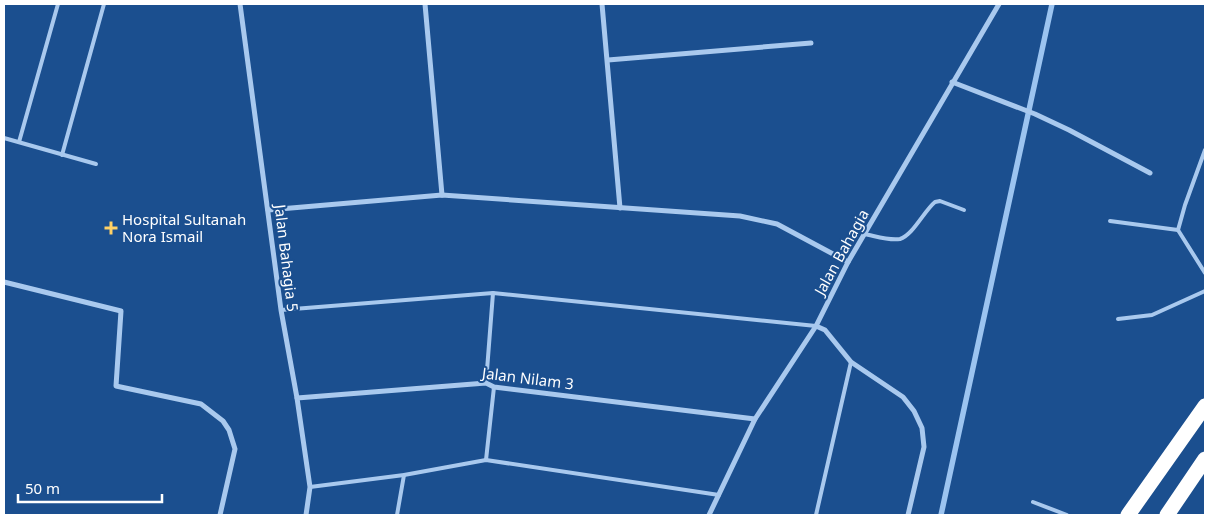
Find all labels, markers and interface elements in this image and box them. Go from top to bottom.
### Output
street label: Jalan Bahagia 5 [270,201,303,313]
street label: Jalan Bahagia [808,205,873,300]
place label: Hospital Sultanah Nora Ismail [122,209,246,246]
marker: Hospital Sultanah Nora Ismail [104,221,118,235]
street label: Jalan Nilam 3 [479,362,575,394]
scale bar [18,472,161,504]
text: 50 m [25,478,60,498]

